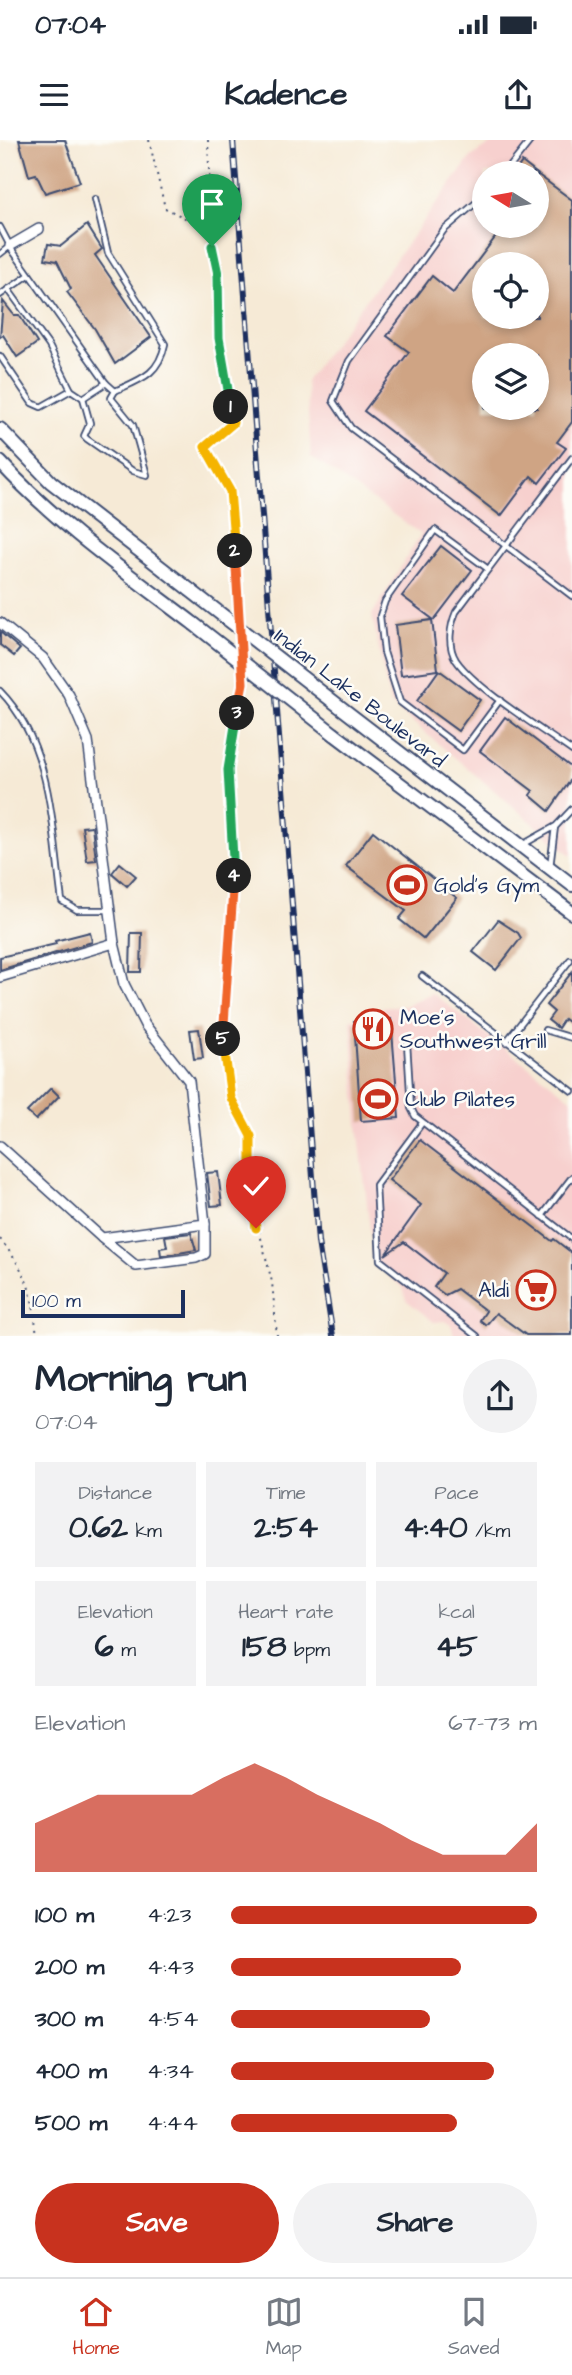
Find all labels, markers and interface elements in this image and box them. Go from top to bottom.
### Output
text: 07:04 [35,7,106,43]
text: Kadence [225,72,347,117]
icon: menu [35,76,73,114]
icon: share [499,76,537,114]
north arrow [472,161,550,238]
map controls [472,161,549,420]
pin [182,174,242,246]
icon: arrive [193,185,231,223]
button: locate [472,252,549,329]
button: layers [472,343,549,420]
pin: 1 [214,390,248,424]
text: 1 [229,393,232,420]
pin: 2 [218,534,252,568]
text: 2 [229,537,240,564]
street label: Indian Lake Boulevard [268,622,452,775]
pin: 3 [219,696,254,730]
text: 3 [232,699,241,726]
pin: 4 [216,858,252,894]
text: 4 [227,862,240,889]
sports icon: Gold's Gym [386,864,428,906]
place label: Gold's Gym [434,871,540,902]
place label: Moe's Southwest Grill [400,1003,547,1056]
restaurant icon: Moe's Southwest Grill [352,1008,394,1050]
pin: 5 [206,1021,241,1056]
text: 5 [216,1025,229,1052]
sports icon: Club Pilates [357,1078,399,1120]
place label: Club Pilates [405,1085,515,1114]
pin [226,1156,286,1228]
icon: check [237,1167,275,1205]
supermarket icon: Aldi [515,1269,557,1311]
place label: Aldi [478,1276,509,1305]
scale bar [21,1286,186,1318]
text: 100 m [32,1288,81,1315]
text: Morning run [35,1354,247,1406]
button: share [463,1359,537,1433]
text: 07:04 [35,1406,98,1438]
text: Distance [78,1480,152,1507]
text: Time [266,1480,306,1507]
text: Pace [435,1480,479,1507]
text: 0.62 [69,1507,128,1549]
text: 2:54 [254,1507,318,1549]
text: 4:40 [403,1507,468,1549]
text: km [128,1518,162,1545]
text: /km [468,1518,510,1545]
text: Elevation [78,1599,153,1626]
text: Heart rate [238,1599,334,1626]
text: kcal [438,1599,475,1626]
text: 6 [95,1626,114,1668]
text: 158 [242,1626,286,1668]
text: 45 [436,1626,478,1668]
text: m [114,1637,136,1664]
text: bpm [286,1637,330,1664]
text: Elevation [35,1707,126,1739]
text: 67–73 m [448,1707,537,1739]
text: 100 m [35,1899,94,1931]
text: 4:23 [147,1899,191,1931]
text: 200 m [35,1951,104,1983]
text: 4:43 [147,1951,194,1983]
text: 300 m [35,2003,103,2035]
text: 4:54 [147,2003,198,2035]
text: 400 m [35,2055,107,2087]
text: 4:34 [147,2055,194,2087]
text: 500 m [35,2107,107,2139]
text: 4:44 [147,2107,198,2139]
button: Save [35,2183,279,2263]
button: Share [293,2183,537,2263]
tab: Home [72,2293,120,2362]
tab: Map [265,2293,303,2362]
tab: Saved [448,2293,499,2362]

